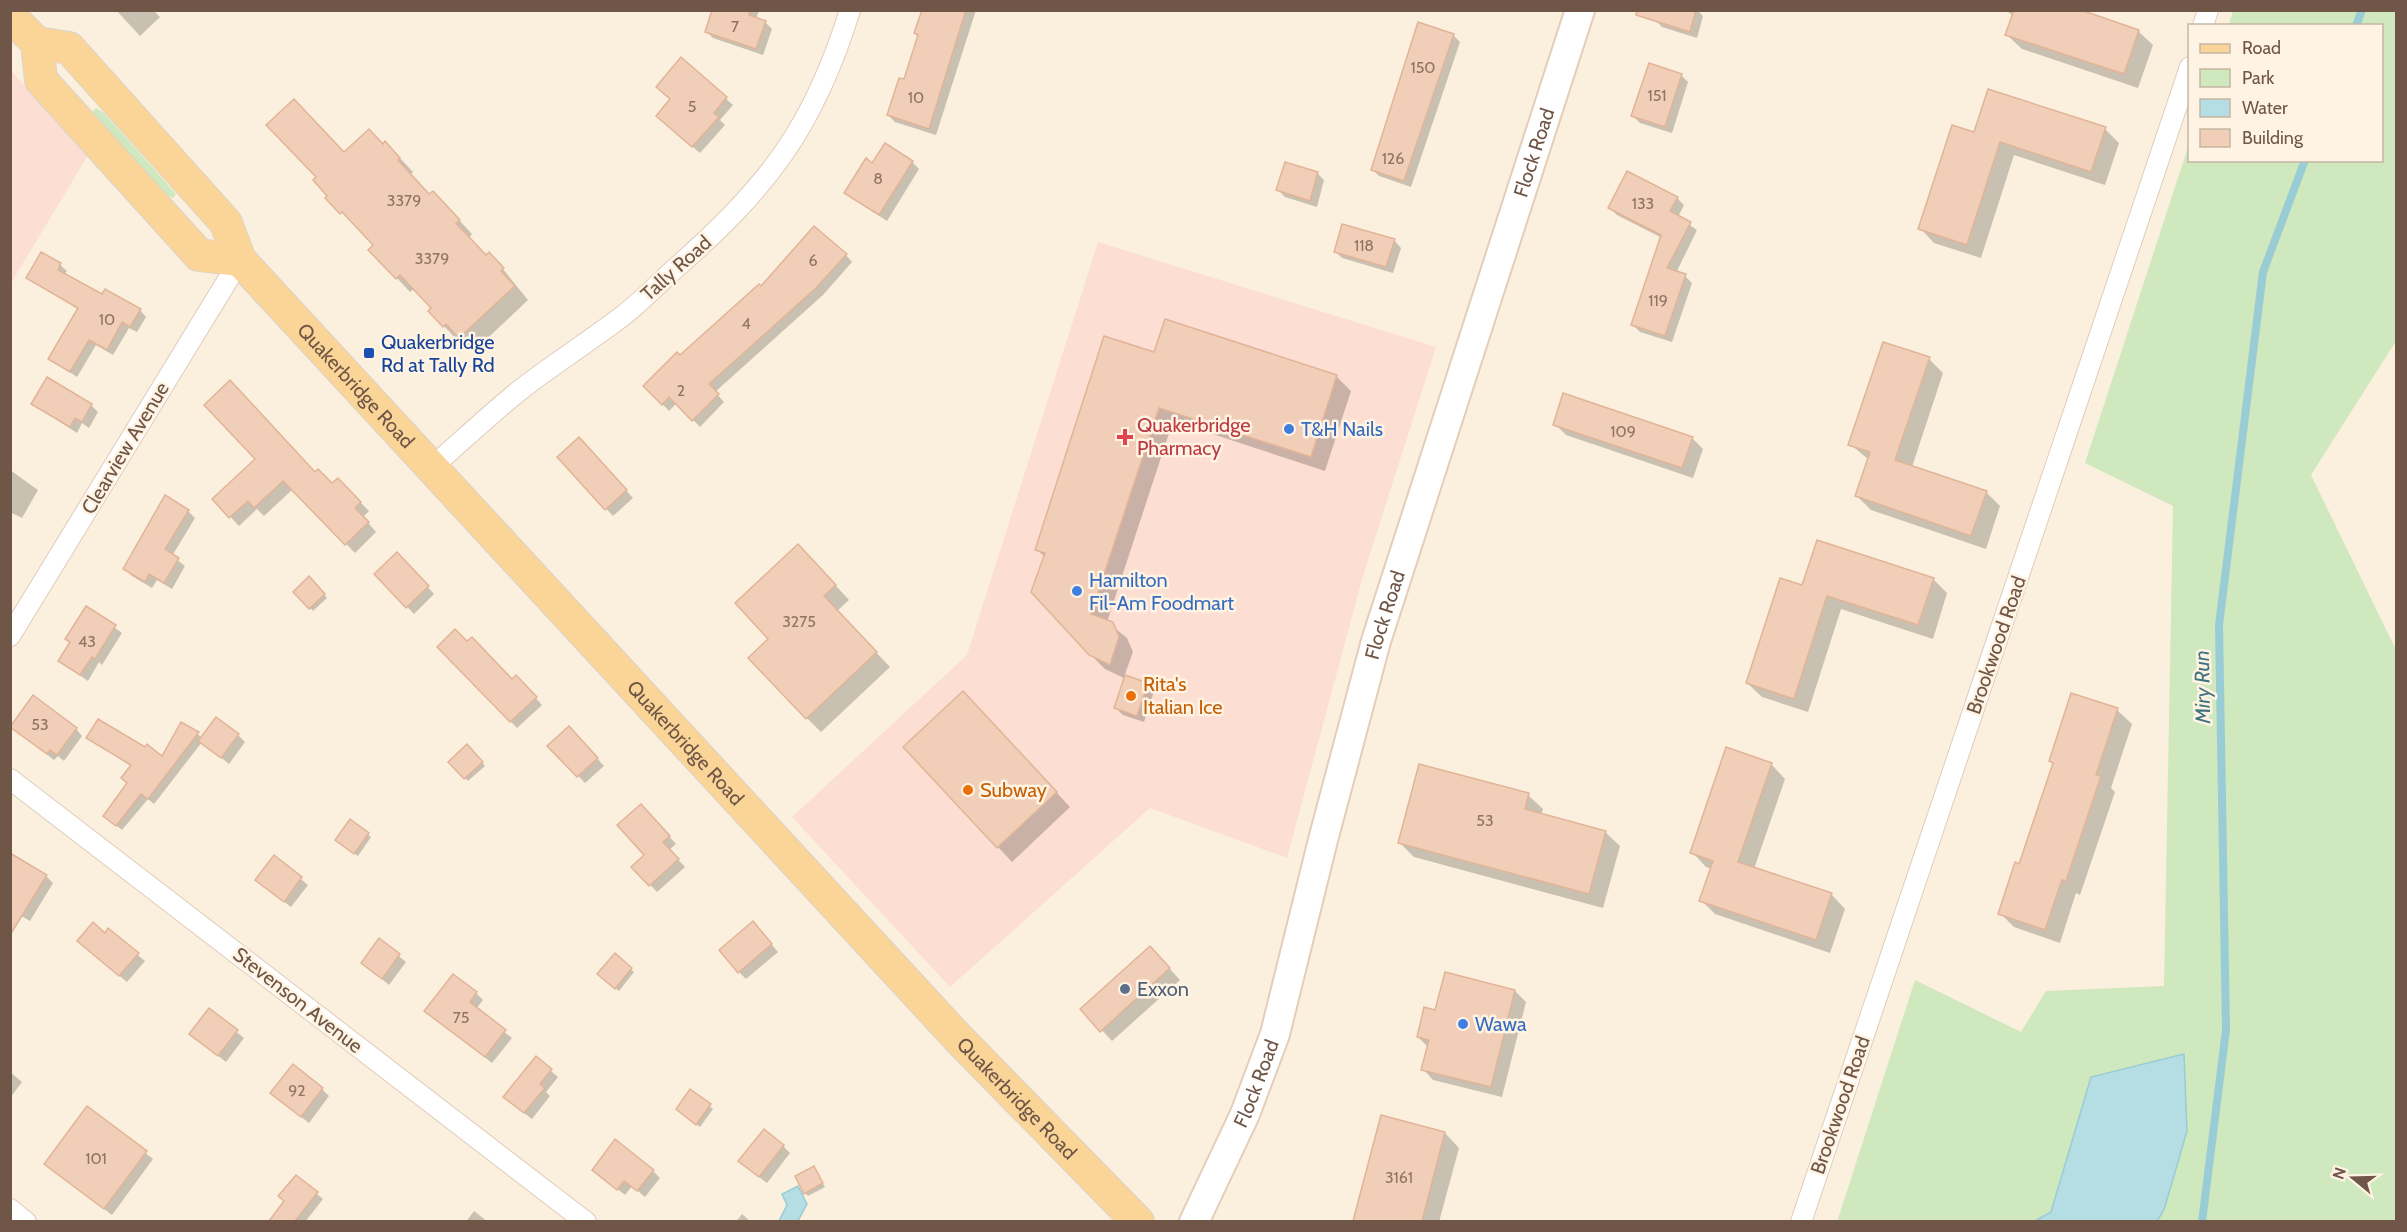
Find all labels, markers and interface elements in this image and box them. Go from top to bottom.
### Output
house number: 7 [731,17,739,36]
legend [2188,24,2383,162]
text: Road [2242,37,2281,59]
house number: 150 [1410,58,1436,77]
text: Park [2242,67,2275,89]
house number: 151 [1647,86,1667,105]
house number: 10 [908,88,924,107]
house number: 5 [688,97,696,116]
text: Water [2242,97,2288,119]
street label: Flock Road [1508,105,1559,200]
text: Building [2242,127,2304,149]
house number: 126 [1382,149,1404,168]
house number: 8 [873,169,883,188]
house number: 3379 [387,191,421,210]
house number: 133 [1632,194,1654,213]
street label: Tally Road [636,230,716,306]
house number: 118 [1354,236,1374,255]
house number: 3379 [415,249,449,268]
house number: 6 [808,251,818,270]
house number: 119 [1648,291,1668,310]
house number: 10 [99,310,115,329]
house number: 4 [741,314,751,333]
street label: Quakerbridge Road [292,318,419,453]
place label: Quakerbridge Rd at Tally Rd [381,330,495,377]
marker: Quakerbridge Rd at Tally Rd [362,346,376,360]
street label: Clearview Avenue [76,378,174,518]
house number: 2 [677,381,685,400]
place label: Quakerbridge Pharmacy [1137,413,1250,460]
place label: T&H Nails [1301,417,1383,441]
marker: T&H Nails [1282,422,1296,436]
house number: 109 [1610,422,1636,441]
marker: Quakerbridge Pharmacy [1118,430,1132,444]
street label: Flock Road [1360,567,1410,662]
place label: Hamilton Fil-Am Foodmart [1089,568,1234,615]
street label: Brookwood Road [1961,573,2031,717]
marker: Hamilton Fil-Am Foodmart [1070,584,1084,598]
house number: 3275 [782,612,816,631]
house number: 43 [78,632,96,651]
water label: Miry Run [2189,650,2215,725]
place label: Rita's Italian Ice [1143,672,1223,719]
street label: Quakerbridge Road [622,675,749,810]
marker: Rita's Italian Ice [1124,689,1138,703]
house number: 53 [31,715,49,734]
place label: Subway [980,778,1047,802]
marker: Subway [961,783,975,797]
house number: 53 [1476,811,1494,830]
street label: Stevenson Avenue [228,942,368,1058]
place label: Exxon [1137,977,1189,1001]
marker: Exxon [1118,982,1132,996]
house number: 75 [453,1008,469,1027]
place label: Wawa [1475,1012,1527,1036]
marker: Wawa [1456,1017,1470,1031]
street label: Quakerbridge Road [952,1032,1082,1164]
street label: Brookwood Road [1805,1033,1875,1177]
street label: Flock Road [1228,1036,1284,1131]
house number: 92 [288,1081,306,1100]
north arrow [2323,1148,2383,1208]
house number: 101 [85,1149,107,1168]
text: N [2328,1165,2350,1182]
house number: 3161 [1385,1168,1413,1187]

